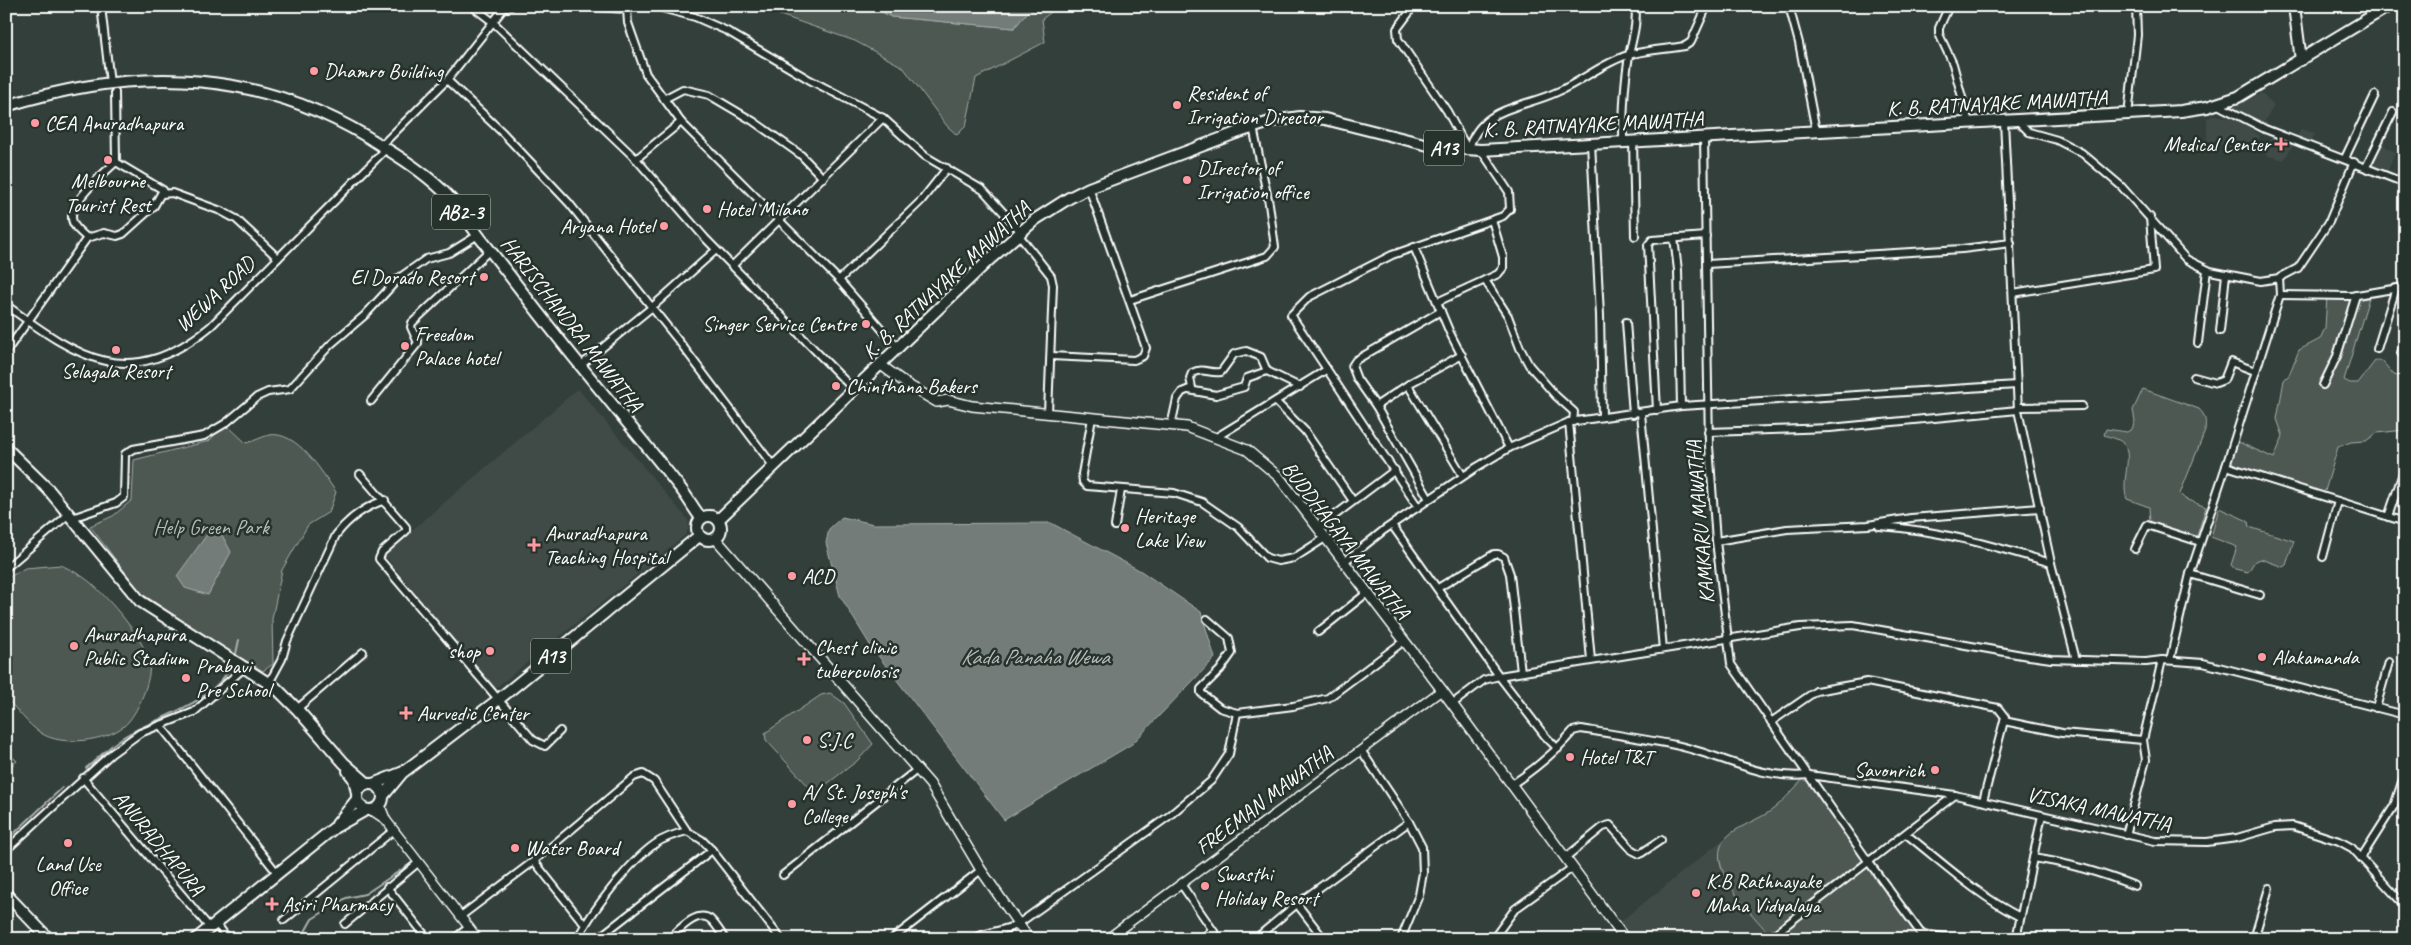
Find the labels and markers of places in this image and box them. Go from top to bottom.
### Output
place label: Dhamro Building [324,58,445,84]
marker: Dhamro Building [308,65,320,77]
place label: Resident of Irrigation Director [1187,80,1324,130]
marker: Resident of Irrigation Director [1171,99,1183,111]
place label: CEA Anuradhapura [45,110,185,136]
marker: CEA Anuradhapura [29,117,41,129]
place label: Medical Center [2164,131,2271,157]
marker: Medical Center [2274,137,2288,151]
marker: Melbourne Tourist Rest [102,154,114,166]
place label: DIrector of Irrigation office [1197,155,1310,205]
place label: Melbourne Tourist Rest [65,168,153,218]
marker: DIrector of Irrigation office [1181,174,1193,186]
place label: Hotel Milano [717,196,810,222]
marker: Hotel Milano [701,203,713,215]
place label: Aryana Hotel [560,213,657,239]
marker: Aryana Hotel [658,220,670,232]
place label: El Dorado Resort [351,264,477,290]
marker: El Dorado Resort [478,271,490,283]
place label: Singer Service Centre [702,311,858,337]
marker: Singer Service Centre [860,318,872,330]
place label: Freedom Palace hotel [415,321,502,371]
marker: Freedom Palace hotel [399,340,411,352]
marker: Selagala Resort [110,344,122,356]
place label: Selagala Resort [61,358,174,384]
place label: Chinthana Bakers [846,373,978,399]
marker: Chinthana Bakers [830,380,842,392]
place label: Heritage Lake View [1135,503,1207,553]
place label: Anuradhapura Teaching Hospital [545,520,672,570]
marker: Heritage Lake View [1119,522,1131,534]
marker: Anuradhapura Teaching Hospital [527,538,541,552]
place label: ACD [802,563,836,589]
marker: ACD [786,570,798,582]
place label: Anuradhapura Public Stadium [84,621,189,671]
place label: Chest clinic tuberculosis [815,634,900,684]
place label: shop [448,638,482,664]
marker: Anuradhapura Public Stadium [68,640,80,652]
place label: Alakamanda [2272,644,2360,670]
marker: shop [484,645,496,657]
marker: Alakamanda [2256,651,2268,663]
marker: Chest clinic tuberculosis [797,652,811,666]
place label: Prabavi Pre School [196,653,274,703]
marker: Prabavi Pre School [180,672,192,684]
place label: Aurvedic Center [417,700,531,726]
marker: Aurvedic Center [399,706,413,720]
place label: S.J.C [817,727,854,753]
marker: S.J.C [801,734,813,746]
place label: Hotel T&T [1580,744,1657,770]
marker: Hotel T&T [1564,751,1576,763]
place label: Savonrich [1854,757,1926,783]
marker: Savonrich [1929,764,1941,776]
place label: A/ St. Joseph's College [802,779,908,829]
marker: A/ St. Joseph's College [786,798,798,810]
place label: Water Board [525,835,623,861]
marker: Land Use Office [62,837,74,849]
marker: Water Board [509,842,521,854]
place label: Land Use Office [35,851,102,901]
place label: Swasthi Holiday Resort [1215,861,1321,911]
place label: K.B Rathnayake Maha Vidyalaya [1706,868,1823,918]
marker: Swasthi Holiday Resort [1199,880,1211,892]
marker: K.B Rathnayake Maha Vidyalaya [1690,887,1702,899]
place label: Asiri Pharmacy [282,891,394,917]
marker: Asiri Pharmacy [266,898,278,910]

